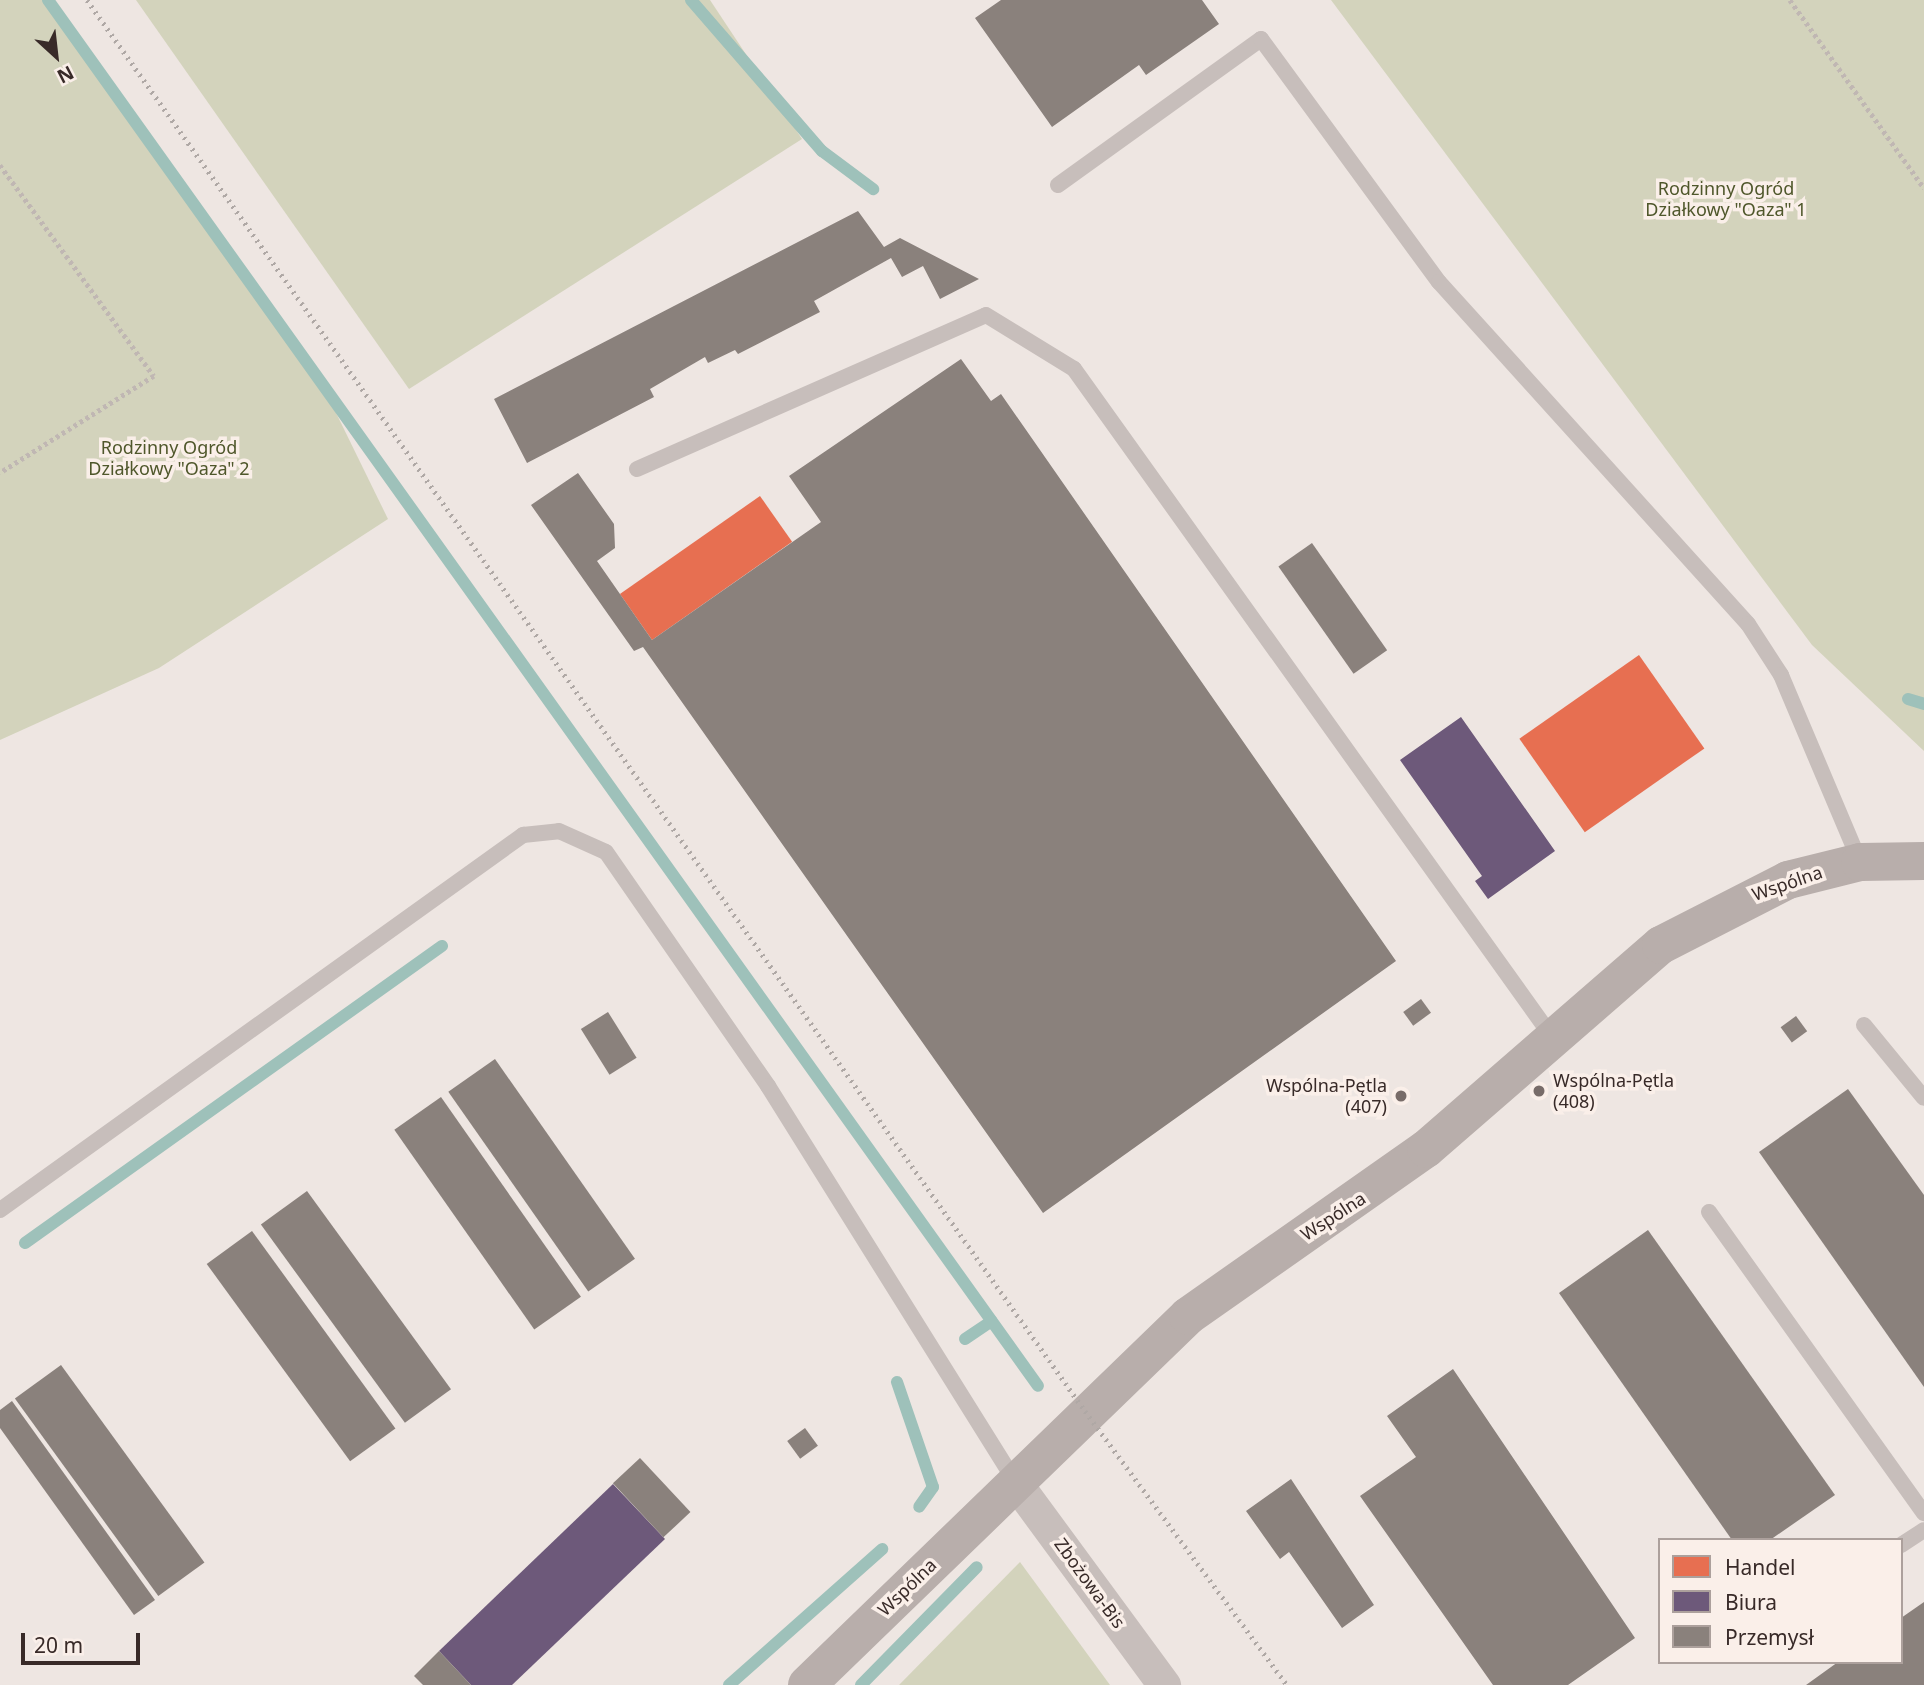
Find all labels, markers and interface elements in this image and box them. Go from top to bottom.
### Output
north arrow [21,21,91,91]
text: N [53,60,78,90]
park label: Rodzinny Ogród Działkowy "Oaza" 1 [1645,178,1807,220]
park label: Rodzinny Ogród Działkowy "Oaza" 2 [88,437,250,480]
street label: Wspólna [1749,861,1825,905]
place label: Wspólna-Pętla (408) [1553,1070,1674,1112]
place label: Wspólna-Pętla (407) [1266,1075,1387,1118]
marker: Wspólna-Pętla (408) [1531,1083,1547,1099]
marker: Wspólna-Pętla (407) [1393,1088,1409,1104]
street label: Wspólna [1297,1187,1369,1245]
street label: Zbożowa-Bis [1050,1534,1130,1632]
legend [1658,1538,1903,1664]
text: Handel [1725,1553,1796,1581]
street label: Wspólna [873,1554,941,1620]
text: Biura [1725,1588,1777,1616]
scale bar [24,1618,144,1662]
text: Przemysł [1725,1623,1814,1651]
text: 20 m [34,1631,83,1659]

